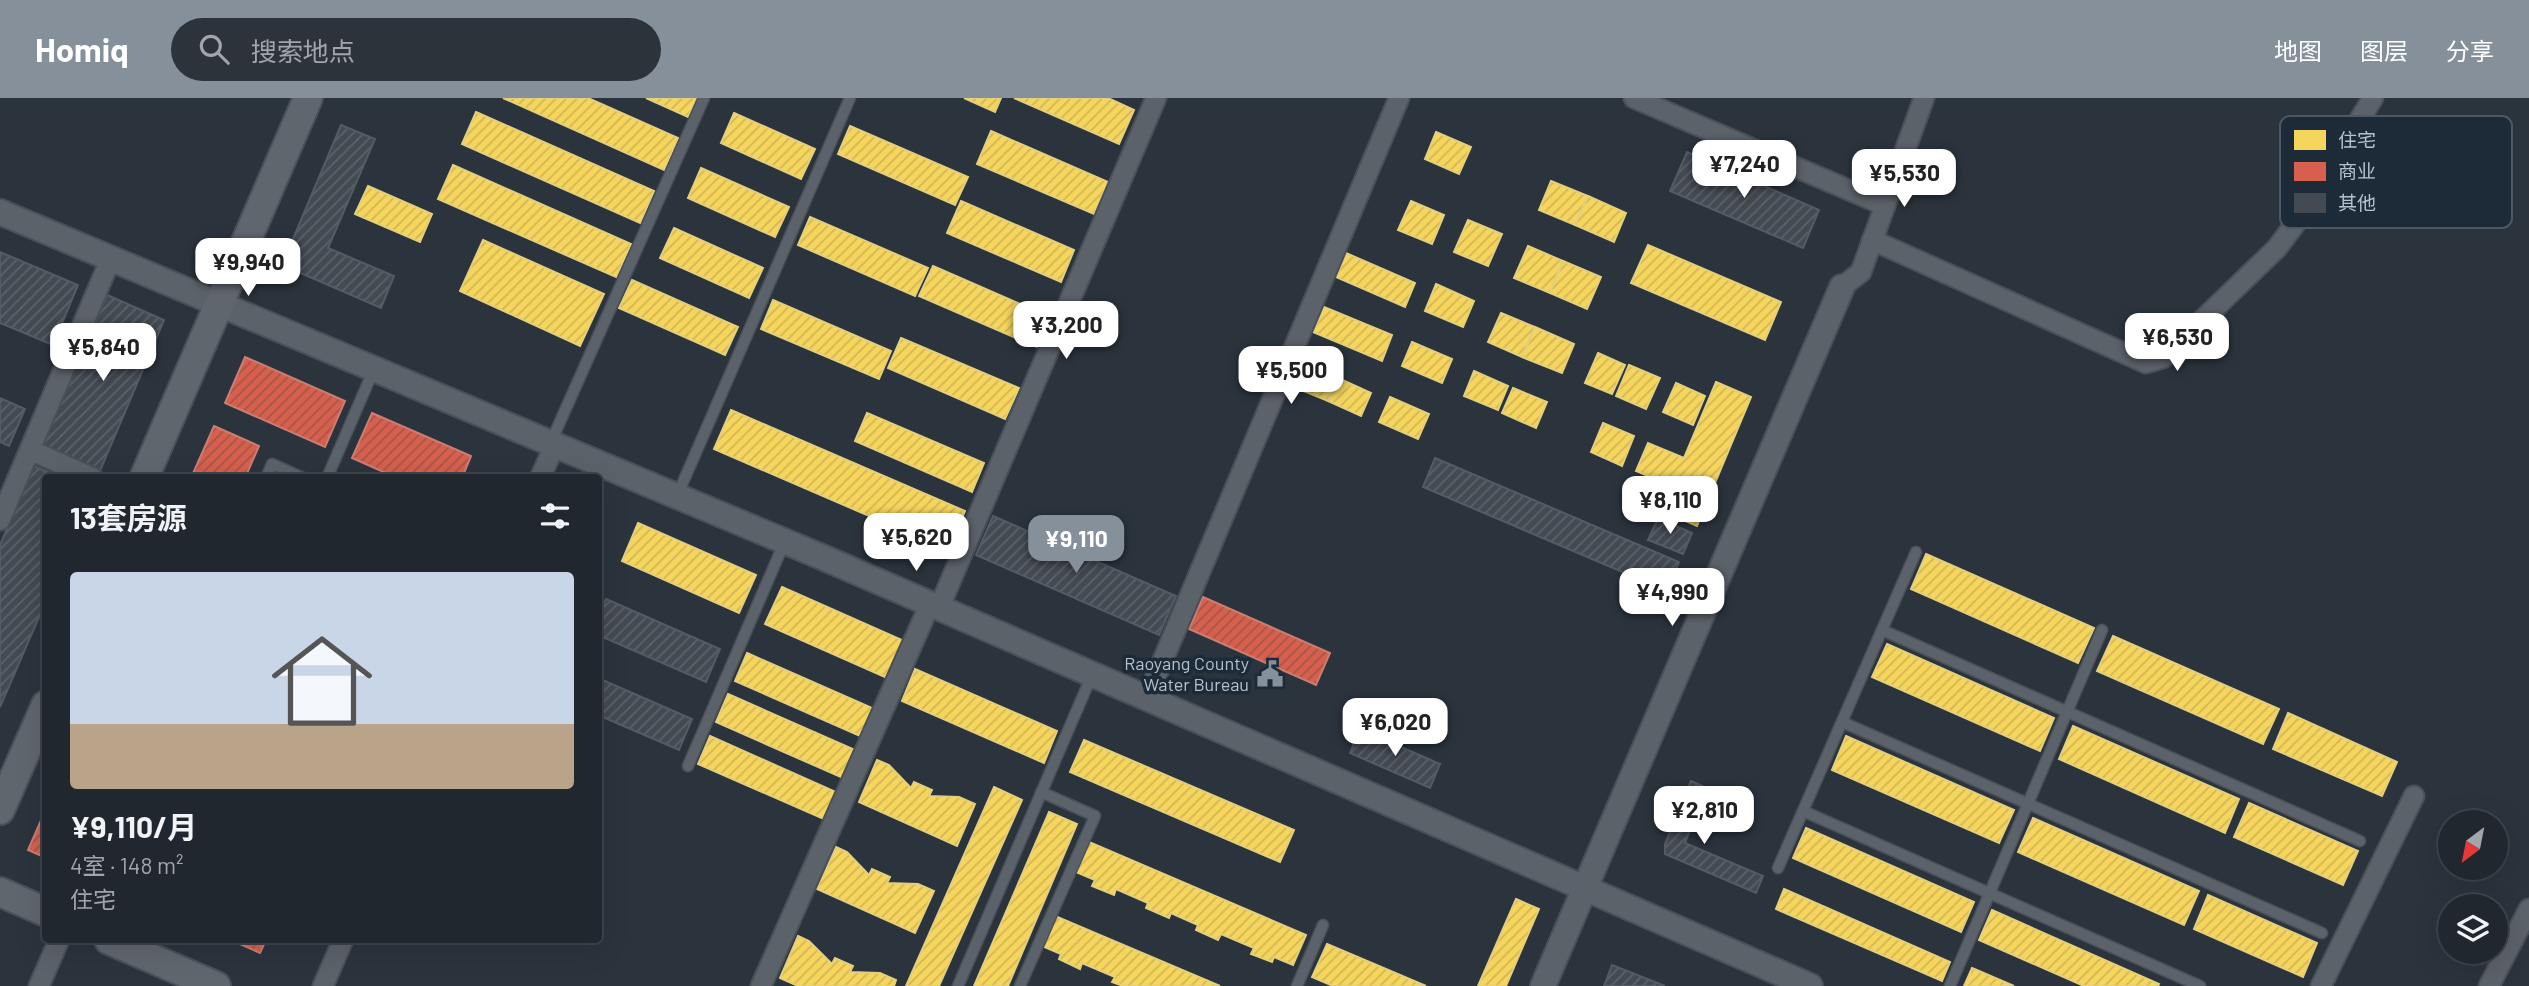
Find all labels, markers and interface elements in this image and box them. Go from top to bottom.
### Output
search box [171,18,661,81]
text: Homiq [35,29,129,69]
icon: search [195,30,233,68]
text: 搜索地点 [251,35,355,66]
text: 地图 [2274,36,2322,65]
text: 图层 [2360,36,2408,65]
text: 分享 [2446,36,2494,65]
legend [2280,116,2512,228]
text: 住宅 [2338,128,2376,151]
pin: ¥7,240 [1687,140,1801,200]
text: ¥7,240 [1708,149,1780,177]
pin: ¥5,530 [1847,150,1961,209]
text: ¥5,530 [1868,158,1940,186]
text: 商业 [2338,159,2376,182]
text: 其他 [2338,191,2376,214]
pin: ¥9,940 [191,238,305,298]
text: ¥9,940 [211,247,285,275]
pin: ¥3,200 [1009,302,1123,361]
text: ¥3,200 [1029,310,1103,338]
pin: ¥6,530 [2120,314,2234,373]
text: ¥6,530 [2141,322,2213,350]
pin: ¥5,840 [46,324,160,383]
text: ¥5,840 [66,332,140,360]
pin: ¥5,500 [1234,346,1348,406]
text: ¥5,500 [1255,355,1327,383]
pin: ¥8,110 [1613,476,1727,536]
text: ¥8,110 [1638,485,1702,513]
icon: filters [536,497,574,535]
text: 13套房源 [70,499,187,535]
pin: ¥5,620 [859,514,973,573]
pin: ¥9,110 [1019,516,1133,575]
text: ¥5,620 [880,522,952,550]
text: ¥9,110 [1044,524,1108,552]
pin: ¥4,990 [1615,568,1729,628]
text: ¥4,990 [1635,577,1709,605]
icon: home [259,618,385,744]
place label: Raoyang County Water Bureau [1124,652,1249,695]
public building icon: Raoyang County Water Bureau [1255,659,1285,689]
pin: ¥6,020 [1338,698,1452,758]
text: ¥6,020 [1359,707,1431,735]
pin: ¥2,810 [1647,786,1761,846]
text: ¥2,810 [1670,795,1738,823]
text: ¥9,110/月 [70,808,197,844]
north arrow [2438,810,2508,880]
map controls [2438,810,2508,964]
text: 4室 · 148 m² [70,851,184,879]
text: 住宅 [70,885,116,913]
button: layers [2438,894,2508,964]

